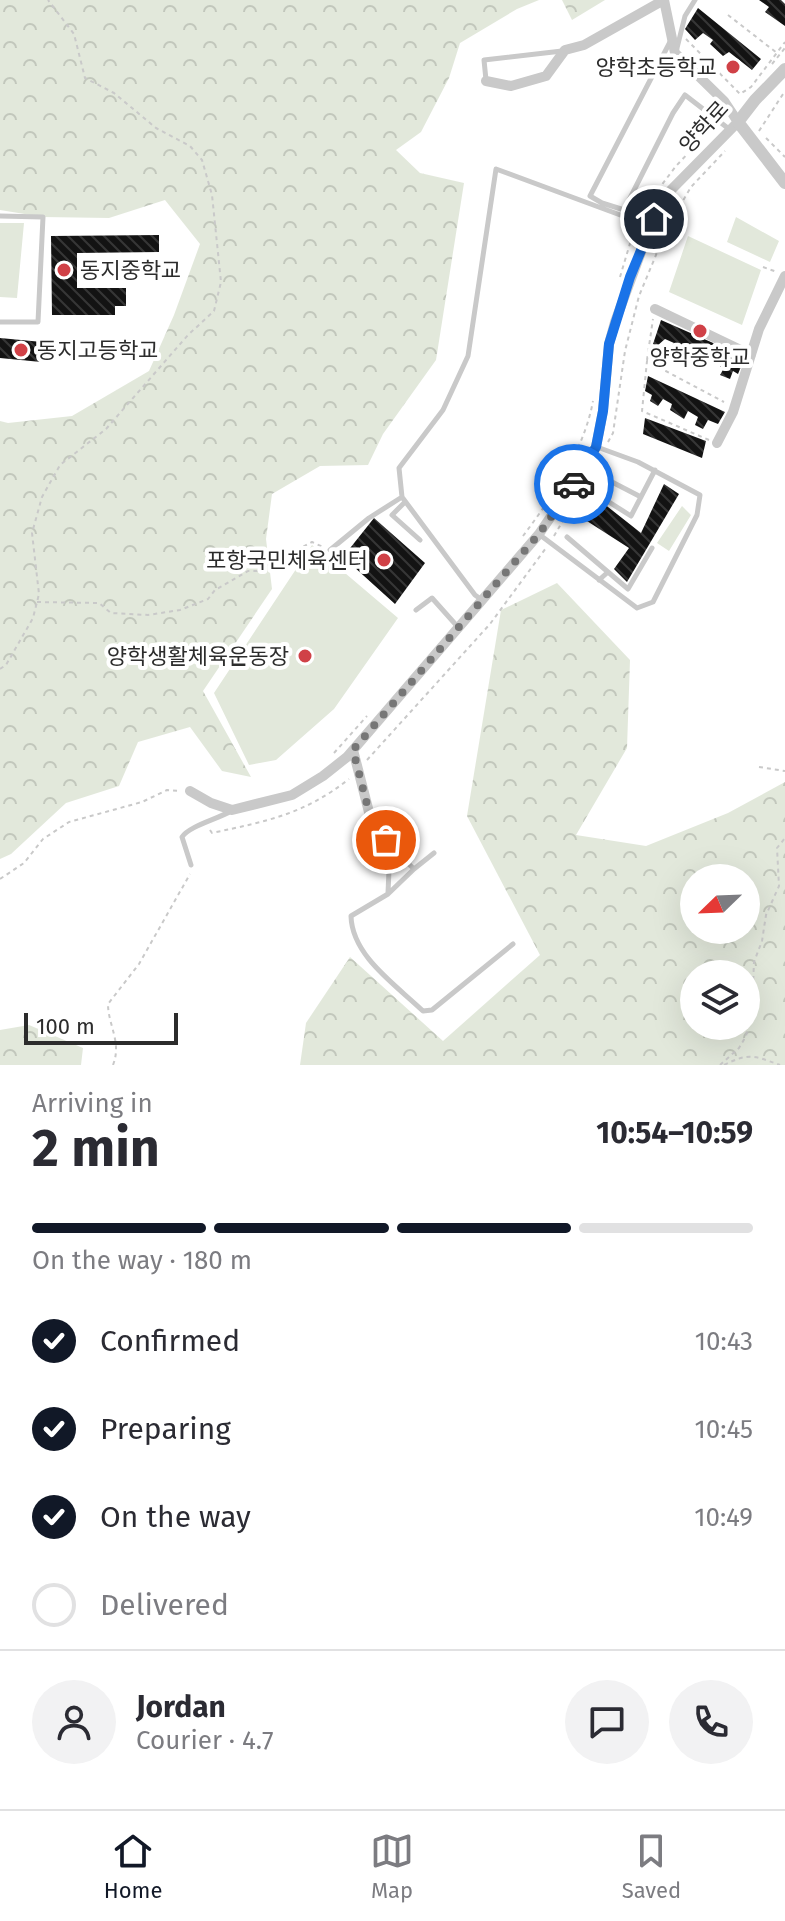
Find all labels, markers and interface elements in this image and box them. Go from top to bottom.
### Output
place label: 양학초등학교 [596,54,717,81]
marker: 양학초등학교 [724,58,742,76]
street label: 양학로 [674,95,734,159]
pin [620,185,688,253]
icon: home [632,197,676,241]
place label: 동지중학교 [80,257,181,284]
marker: 동지중학교 [55,261,73,279]
marker: 양학중학교 [691,322,709,340]
place label: 동지고등학교 [37,337,158,364]
marker: 동지고등학교 [12,341,30,359]
place label: 양학중학교 [649,344,751,371]
courier [534,444,614,524]
icon: car [552,462,596,506]
place label: 포항국민체육센터 [206,547,368,574]
marker: 포항국민체육센터 [375,551,393,569]
place label: 양학생활체육운동장 [107,643,289,670]
marker: 양학생활체육운동장 [296,647,314,665]
pin [352,806,420,874]
icon: bag [364,818,408,862]
north arrow [680,864,760,944]
map controls [680,864,760,1040]
button: layers [680,960,760,1040]
scale bar [24,1009,178,1045]
text: 100 m [36,1013,95,1040]
text: Arriving in [32,1088,153,1119]
text: 10:54–10:59 [596,1115,753,1151]
text: 2 min [32,1117,160,1180]
text: On the way · 180 m [32,1245,252,1276]
icon: check [32,1319,76,1363]
text: Confirmed [100,1323,240,1359]
text: 10:43 [695,1326,753,1357]
icon: check [32,1407,76,1451]
text: Preparing [100,1411,231,1447]
text: 10:45 [695,1414,753,1445]
icon: check [32,1495,76,1539]
text: On the way [100,1499,251,1535]
text: 10:49 [694,1502,753,1533]
text: Delivered [100,1587,229,1623]
button: person [32,1680,116,1764]
button: chat [565,1680,649,1764]
button: phone [669,1680,753,1764]
text: Jordan [136,1689,226,1725]
text: Courier · 4.7 [136,1725,274,1756]
tab: Home [104,1829,162,1904]
tab: Map [370,1829,414,1904]
tab: Saved [622,1829,681,1904]

